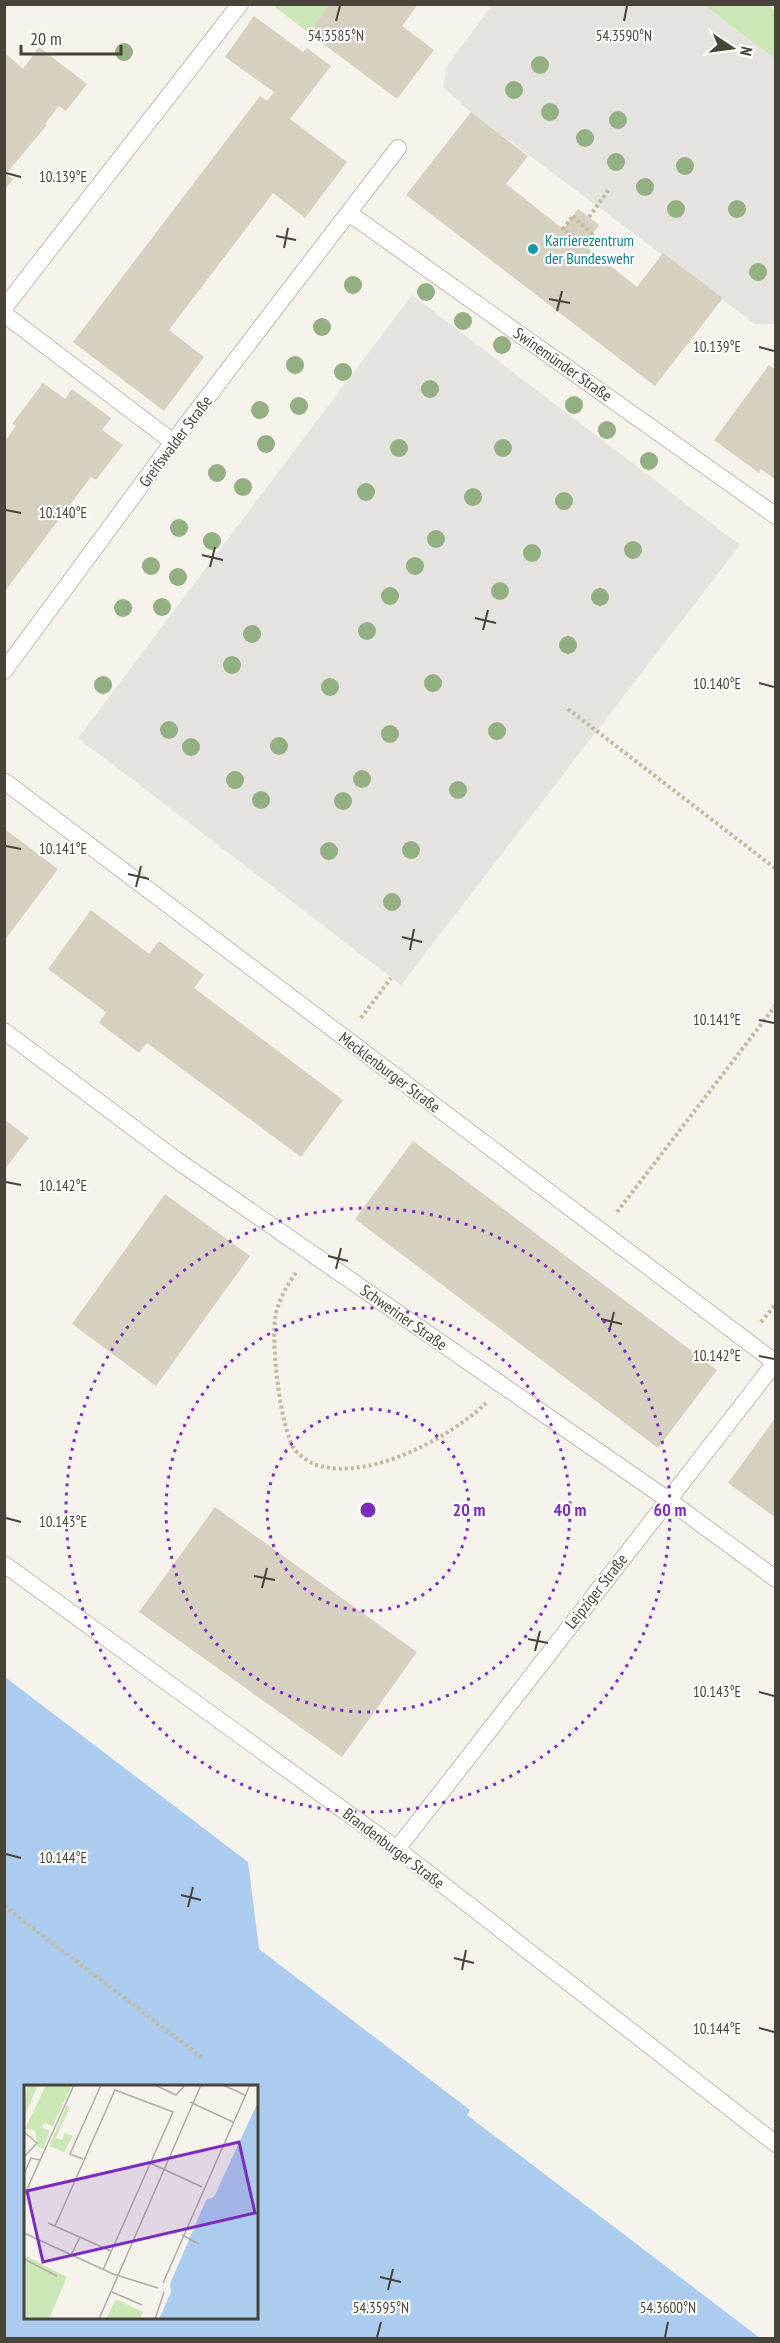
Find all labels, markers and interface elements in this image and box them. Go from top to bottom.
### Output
scale bar [21,18,122,56]
north arrow [702,18,762,78]
text: 54.3585°N [308,26,364,45]
text: 54.3590°N [596,26,652,45]
text: 20 m [30,27,62,50]
text: N [736,45,757,58]
text: 10.139°E [39,167,87,186]
place label: Karrierezentrum der Bundeswehr [545,230,635,268]
marker: Karrierezentrum der Bundeswehr [526,242,540,256]
street label: Swinemünder Straße [510,323,616,405]
text: 10.139°E [693,337,741,356]
street label: Greifswalder Straße [134,391,216,491]
text: 10.140°E [39,503,87,522]
text: 10.140°E [693,674,741,693]
text: 10.141°E [39,839,87,858]
text: 10.141°E [693,1010,741,1029]
street label: Mecklenburger Straße [335,1027,445,1117]
text: 10.142°E [39,1176,87,1195]
street label: Schweriner Straße [357,1280,451,1354]
text: 10.142°E [693,1346,741,1365]
text: 20 m [453,1498,485,1521]
text: 40 m [554,1498,586,1521]
text: 60 m [654,1498,686,1521]
centre of rings [358,1500,378,1520]
text: 10.143°E [39,1512,87,1531]
street label: Leipziger Straße [560,1549,632,1633]
text: 10.143°E [693,1682,741,1701]
street label: Brandenburger Straße [339,1803,449,1893]
text: 10.144°E [39,1848,87,1867]
text: 10.144°E [693,2019,741,2038]
inset map [24,2085,258,2319]
text: 54.3595°N [353,2298,409,2317]
text: 54.3600°N [640,2298,696,2317]

